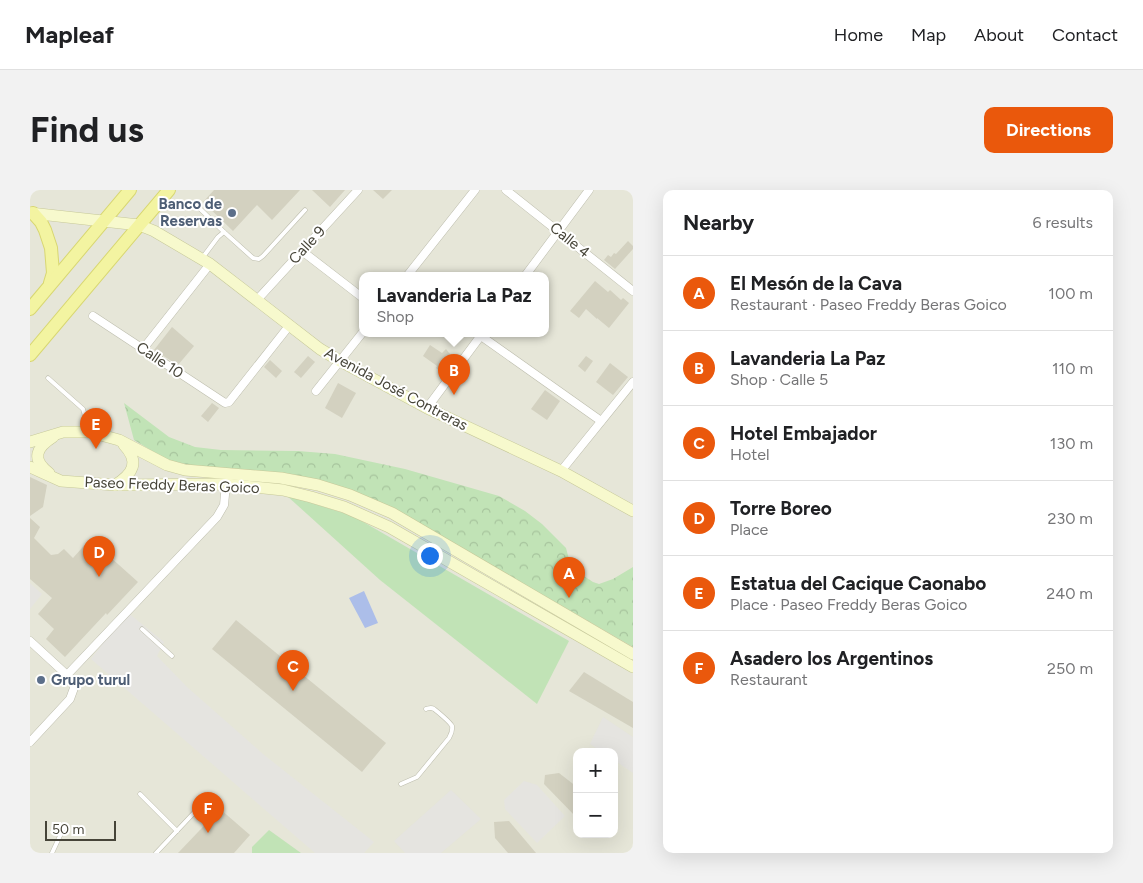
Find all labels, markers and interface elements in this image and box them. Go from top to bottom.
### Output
text: Mapleaf [25,20,114,49]
text: Home [834,24,883,46]
text: Map [911,24,946,46]
text: About [974,24,1024,46]
text: Contact [1052,24,1118,46]
button: Directions [984,107,1113,153]
text: Find us [30,109,144,151]
place label: Banco de Reservas [159,195,223,230]
marker: Banco de Reservas [226,207,238,219]
text: Nearby [683,210,754,235]
text: 6 results [1032,213,1093,232]
street label: Calle 4 [546,218,594,262]
street label: Calle 9 [285,222,329,268]
popup [359,272,549,337]
text: El Mesón de la Cava [730,272,902,295]
text: Lavanderia La Paz [376,284,532,307]
text: A [693,284,705,303]
text: 100 m [1048,284,1093,303]
text: Restaurant · Paseo Freddy Beras Goico [730,295,1007,314]
text: Shop [376,307,414,326]
street label: Calle 10 [133,338,187,382]
street label: Avenida José Contreras [321,344,471,434]
text: Lavanderia La Paz [730,347,885,370]
pin: B [438,354,470,395]
text: B [694,359,704,378]
text: 110 m [1052,359,1093,378]
text: Shop · Calle 5 [730,370,828,389]
pin: E [80,408,112,449]
text: Hotel Embajador [730,422,877,445]
text: C [693,434,705,453]
text: 130 m [1050,434,1093,453]
text: Hotel [730,445,770,464]
street label: Paseo Freddy Beras Goico [84,473,260,497]
text: Torre Boreo [730,497,832,520]
text: D [693,509,705,528]
text: 230 m [1048,509,1093,528]
text: Place [730,520,768,539]
pin: D [83,536,115,577]
your location [417,543,443,569]
pin: A [553,557,585,598]
text: Estatua del Cacique Caonabo [730,572,986,595]
text: E [694,584,704,603]
text: 240 m [1046,584,1093,603]
text: Place · Paseo Freddy Beras Goico [730,595,967,614]
text: Asadero los Argentinos [730,647,933,670]
pin: C [277,650,309,691]
text: F [695,659,703,678]
text: 250 m [1047,659,1093,678]
text: Restaurant [730,670,808,689]
place label: Grupo turul [51,671,130,689]
marker: Grupo turul [35,674,47,686]
map controls [573,748,618,838]
button: + [573,748,618,793]
pin: F [192,792,224,833]
button: − [573,793,618,838]
scale bar [45,818,116,841]
text: 50 m [52,821,84,838]

